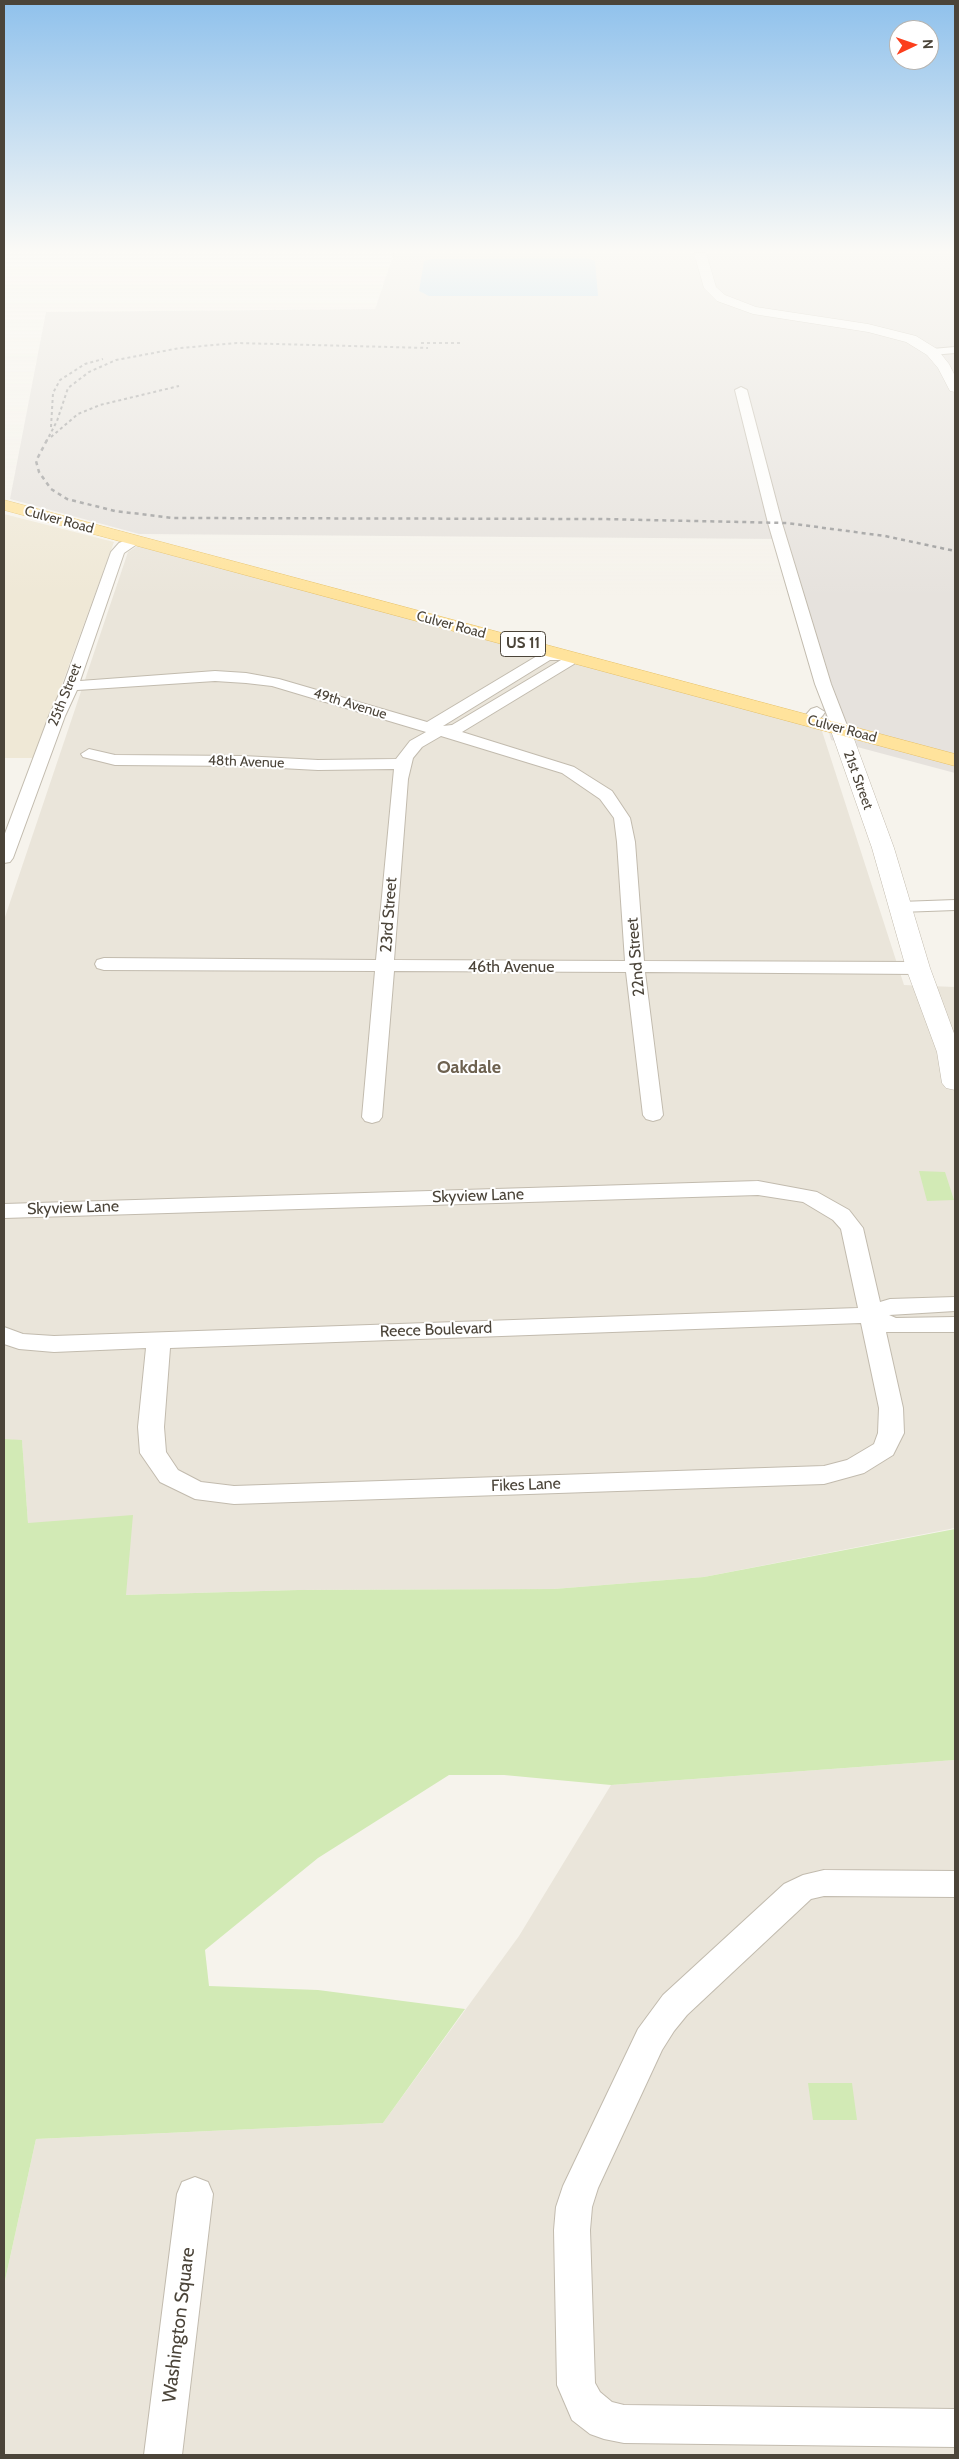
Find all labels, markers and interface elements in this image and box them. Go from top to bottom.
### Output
north arrow [889,20,939,70]
text: N [919,39,937,50]
street label: Culver Road [23,503,95,537]
street label: Culver Road [415,608,487,642]
road number: US 11 [500,632,546,656]
street label: 25th Street [45,661,85,729]
street label: 49th Avenue [311,685,389,723]
street label: Culver Road [806,712,878,746]
street label: 21st Street [840,748,876,812]
street label: 48th Avenue [208,752,284,772]
street label: 23rd Street [377,877,401,953]
street label: 22nd Street [623,917,649,997]
street label: 46th Avenue [468,957,554,977]
district label: Oakdale [437,1057,501,1079]
street label: Skyview Lane [432,1185,524,1207]
street label: Skyview Lane [27,1197,119,1219]
street label: Reece Boulevard [379,1318,493,1342]
street label: Fikes Lane [491,1474,561,1496]
street label: Washington Square [158,2246,200,2404]

